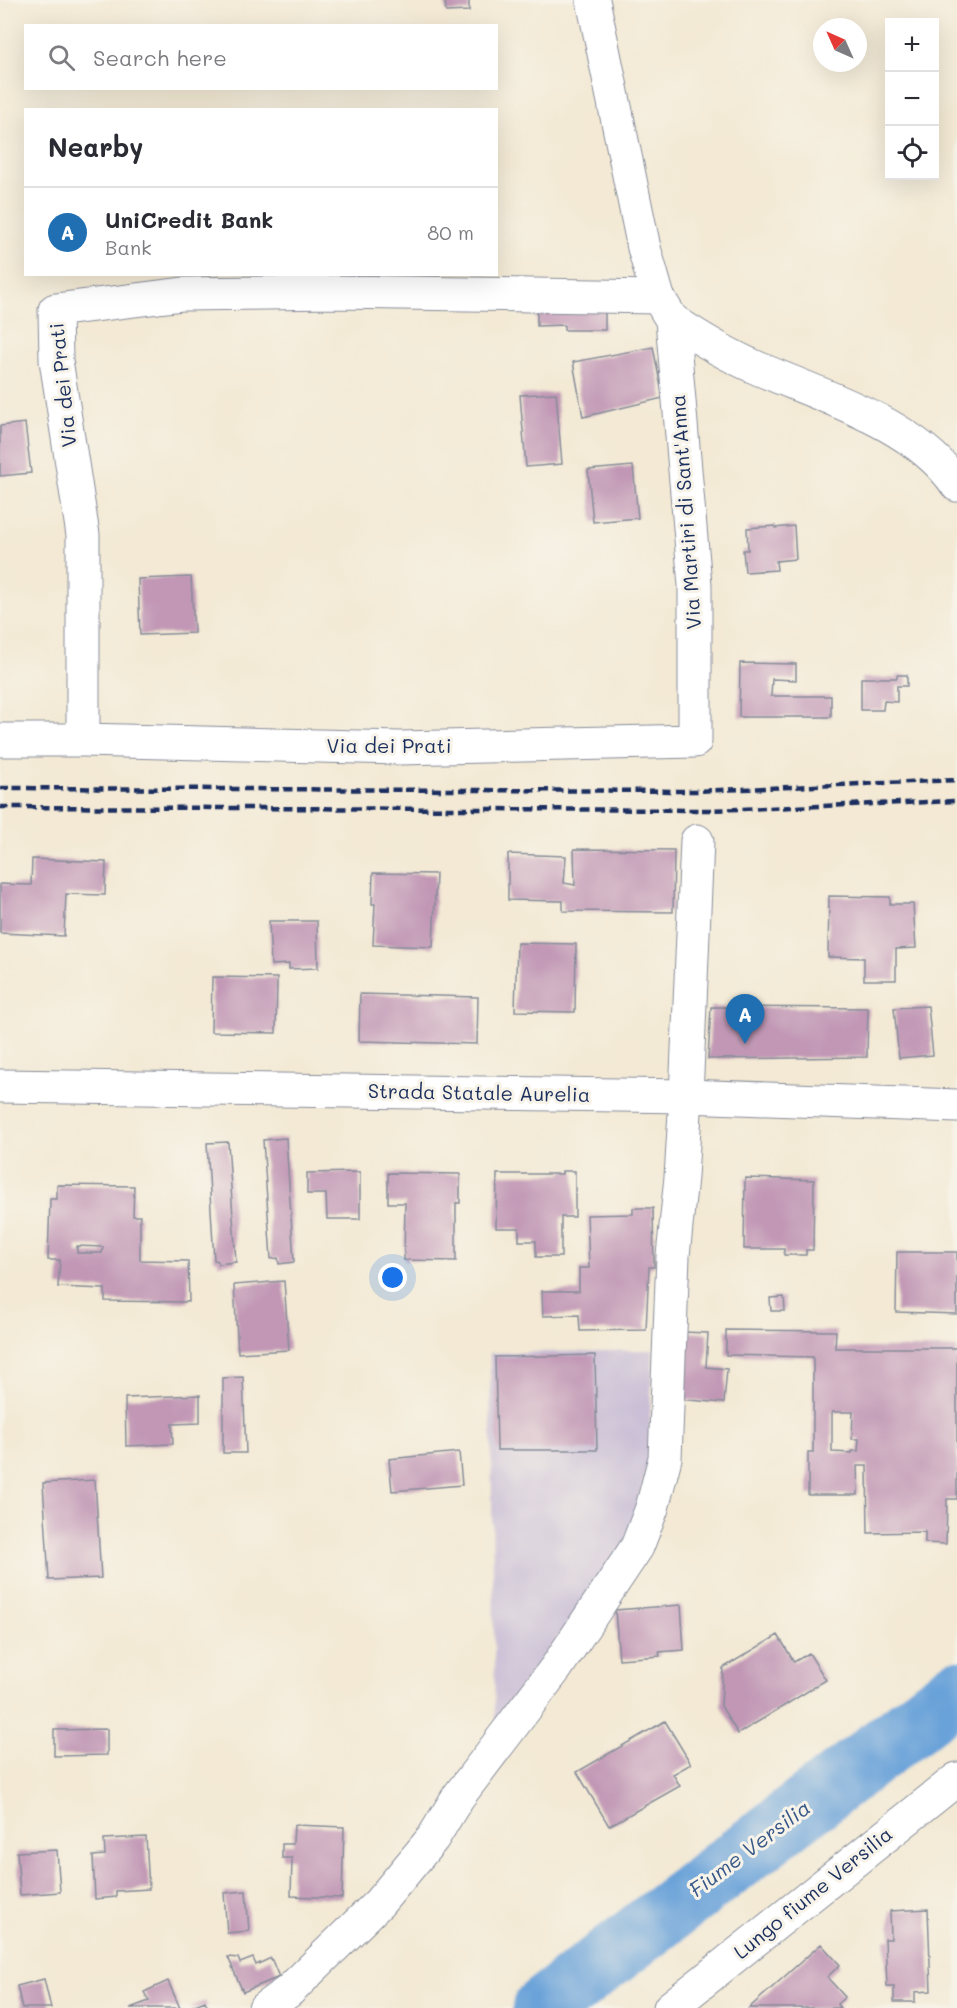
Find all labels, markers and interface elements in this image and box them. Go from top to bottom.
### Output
north arrow [813,18,867,72]
map controls [885,18,939,180]
button: + [885,18,939,72]
search box [24,24,498,90]
icon: search [45,41,78,74]
text: Search here [93,43,227,72]
button: − [885,72,939,126]
button: locate [885,126,939,180]
text: Nearby [48,130,143,164]
text: UniCredit Bank [105,205,273,234]
text: A [61,219,74,245]
text: 80 m [427,219,474,245]
text: Bank [105,234,152,260]
street label: Via dei Prati [43,322,81,449]
street label: Via Martiri di Sant'Anna [664,394,706,630]
street label: Via dei Prati [326,732,452,758]
pin: A [726,994,764,1044]
street label: Strada Statale Aurelia [368,1077,590,1107]
your location [378,1263,407,1292]
water label: Fiume Versilia [683,1793,815,1902]
street label: Lungo fiume Versilia [728,1820,897,1964]

